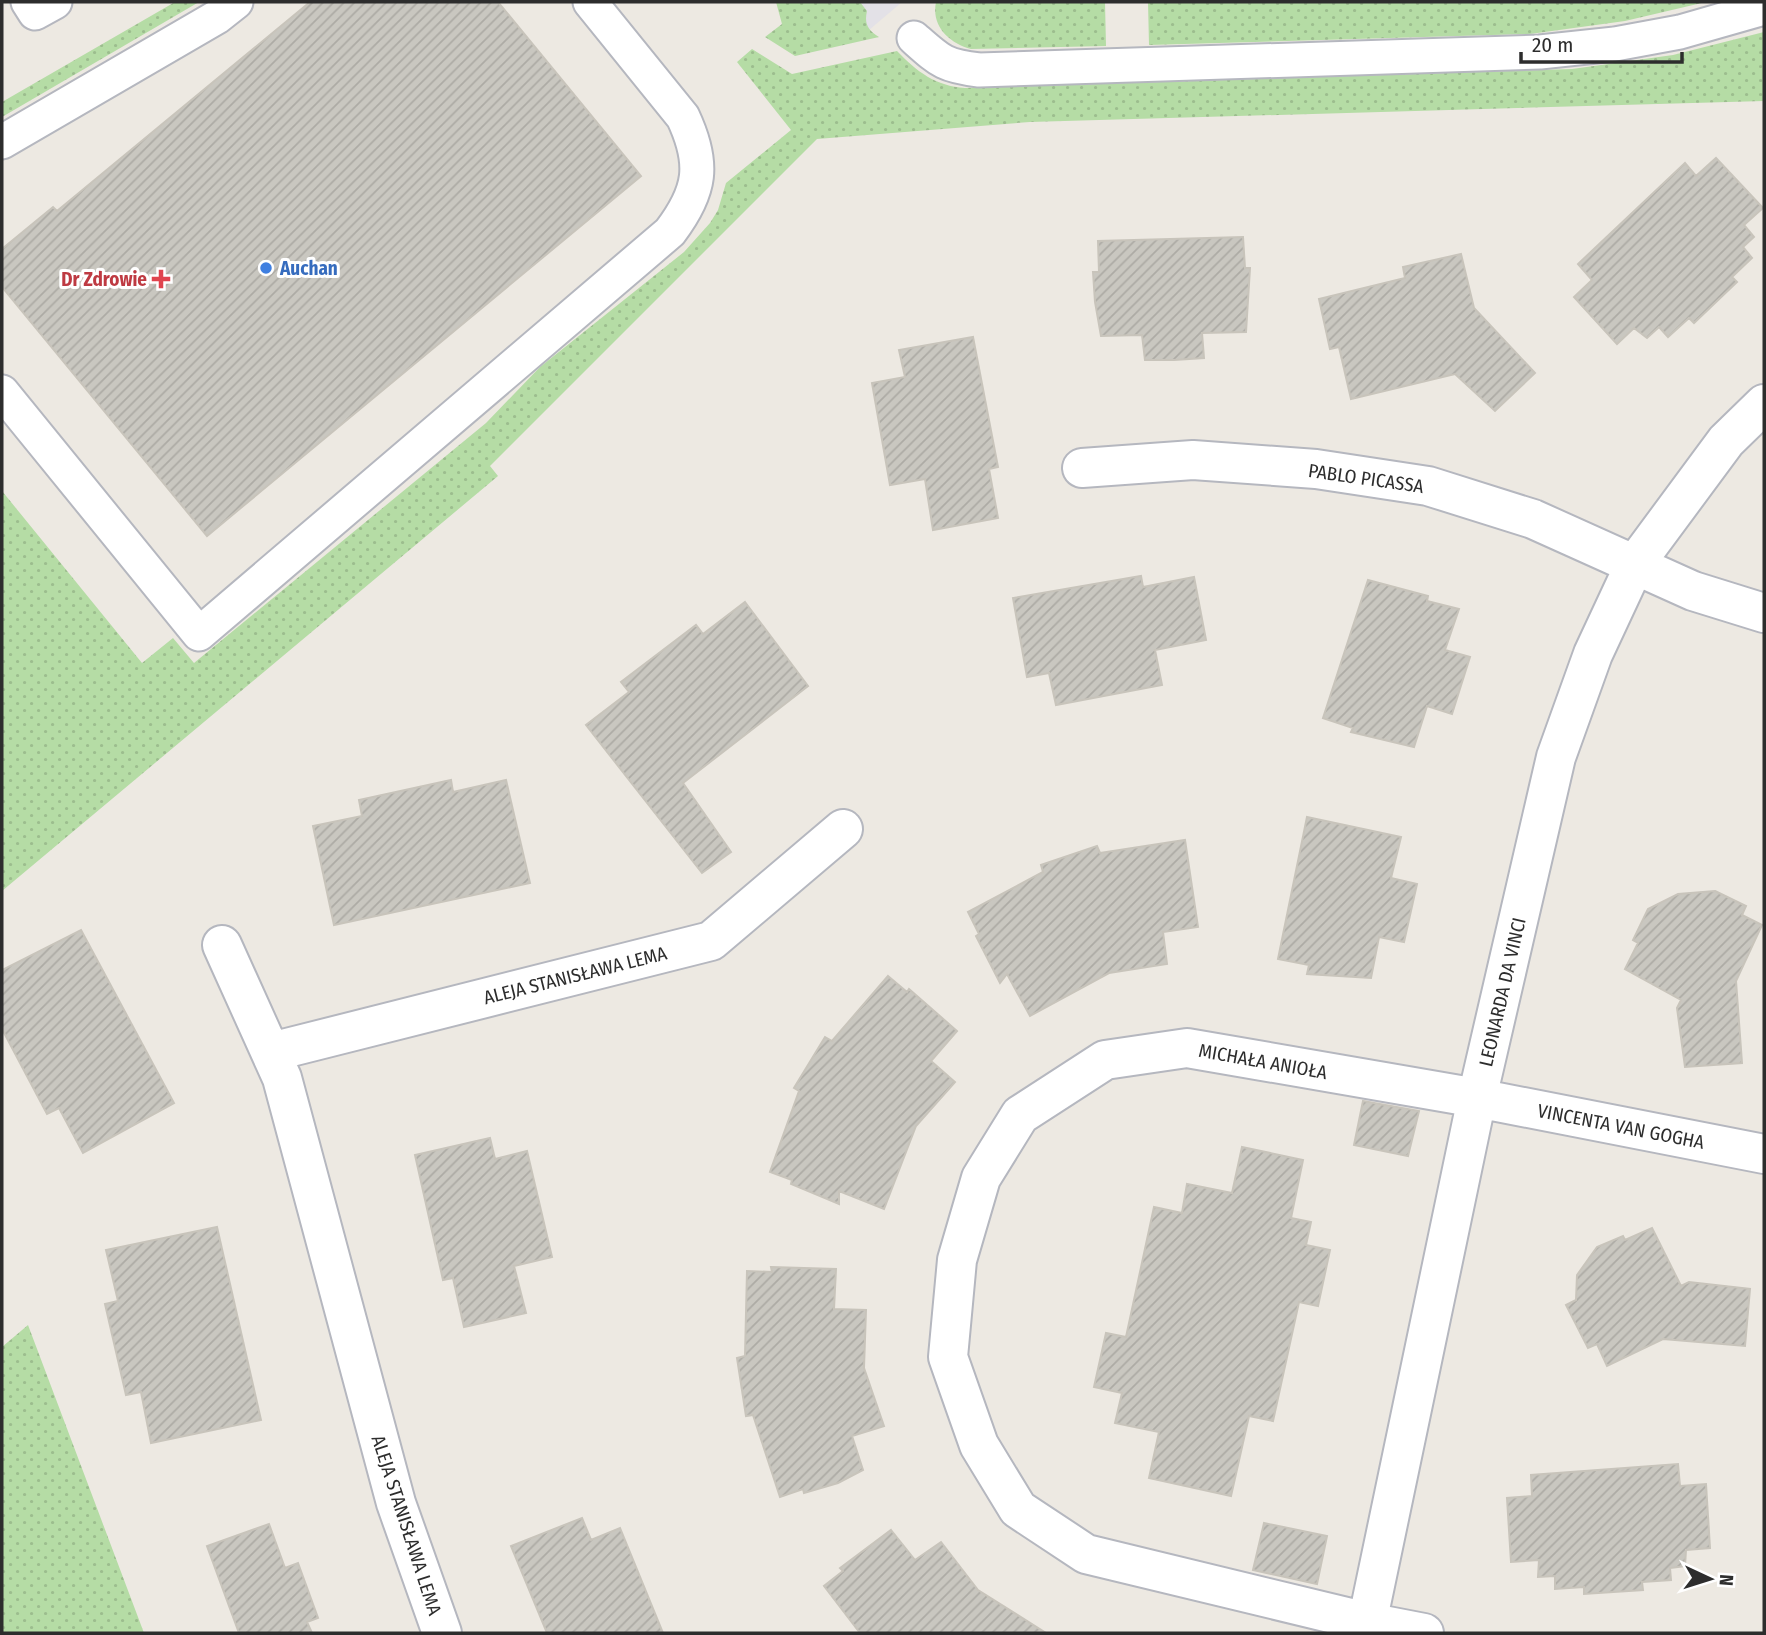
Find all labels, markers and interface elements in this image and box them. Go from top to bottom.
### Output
scale bar [1521,21,1682,65]
text: 20 m [1532,32,1573,58]
place label: Auchan [279,257,338,280]
marker: Auchan [258,260,274,276]
place label: Dr Zdrowie [61,268,147,291]
marker: Dr Zdrowie [153,271,169,287]
street label: PABLO PICASSA [1307,459,1425,498]
street label: LEONARDA DA VINCI [1474,915,1531,1069]
street label: ALEJA STANISŁAWA LEMA [481,942,669,1009]
street label: MICHAŁA ANIOŁA [1197,1039,1329,1084]
street label: VINCENTA VAN GOGHA [1536,1099,1706,1154]
street label: ALEJA STANISŁAWA LEMA [367,1432,447,1618]
north arrow [1675,1544,1745,1614]
text: N [1715,1574,1738,1587]

